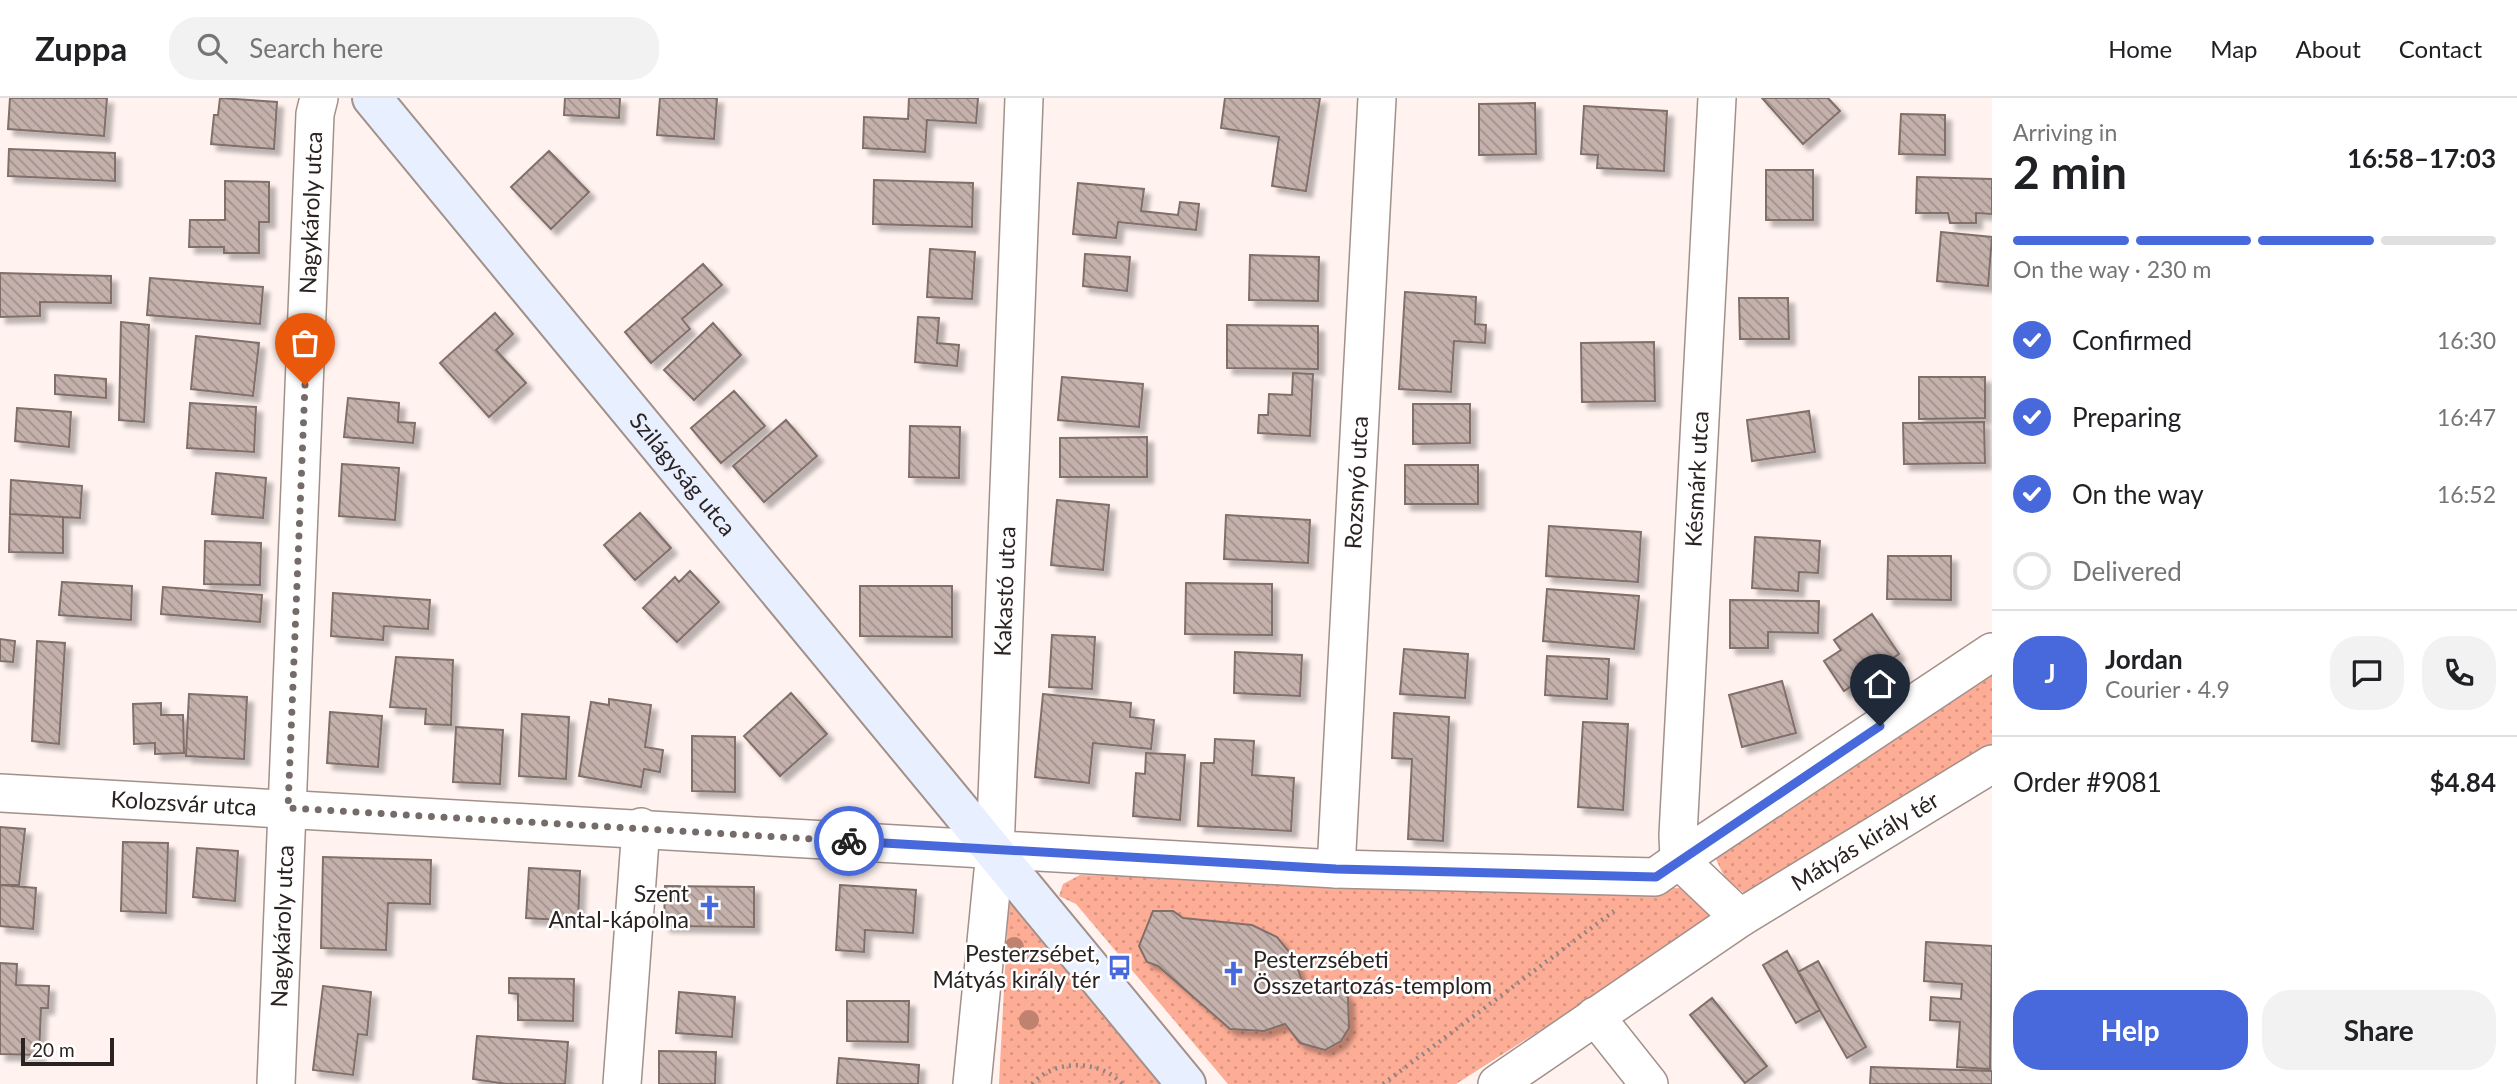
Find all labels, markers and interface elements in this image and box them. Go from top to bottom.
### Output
search box [169,17,659,80]
text: Zuppa [35,28,127,68]
icon: search [193,29,231,67]
text: Search here [249,32,383,64]
text: Home [2108,34,2172,63]
text: Map [2210,34,2258,63]
text: About [2296,34,2361,63]
text: Contact [2399,34,2482,63]
text: Arriving in [2013,118,2117,146]
street label: Nagykároly utca [293,131,327,294]
text: 16:58–17:03 [2347,142,2496,174]
text: 2 min [2013,144,2127,199]
text: On the way · 230 m [2013,255,2212,283]
pin [275,313,335,385]
icon: check [2013,321,2051,359]
icon: bag [286,324,324,362]
text: Confirmed [2072,324,2192,356]
text: 16:30 [2437,326,2496,354]
icon: check [2013,398,2051,436]
text: Preparing [2072,401,2181,433]
text: 16:47 [2437,403,2496,431]
street label: Szilágyság utca [625,406,742,541]
street label: Késmárk utca [1678,410,1714,548]
street label: Rozsnyó utca [1338,415,1373,550]
icon: check [2013,475,2051,513]
text: On the way [2072,478,2204,510]
text: 16:52 [2437,480,2496,508]
street label: Kakastó utca [988,526,1020,657]
text: Delivered [2072,555,2182,587]
button: chat [2330,636,2404,710]
button: phone [2422,636,2496,710]
text: Jordan [2105,643,2183,675]
pin [1850,654,1910,726]
text: J [2044,657,2056,689]
icon: home [1861,665,1899,703]
text: Courier · 4.9 [2105,675,2230,703]
text: Order #9081 [2013,766,2162,798]
text: $4.84 [2430,766,2496,798]
street label: Kolozsvár utca [110,784,258,821]
street label: Mátyás király tér [1786,785,1944,896]
courier [814,806,884,876]
icon: bike [830,822,868,860]
street label: Nagykároly utca [264,844,299,1008]
place label: Szent Antal-kápolna [548,879,690,933]
church icon: Szent Antal-kápolna [695,893,723,921]
place label: Pesterzsébet, Mátyás király tér [932,939,1101,993]
place label: Pesterzsébeti Összetartozás-templom [1253,945,1492,999]
bus stop icon: Pesterzsébet, Mátyás király tér [1106,953,1134,981]
church icon: Pesterzsébeti Összetartozás-templom [1219,959,1247,987]
button: Help [2013,990,2248,1070]
button: Share [2262,990,2496,1070]
scale bar [21,1035,114,1067]
text: 20 m [32,1038,75,1061]

